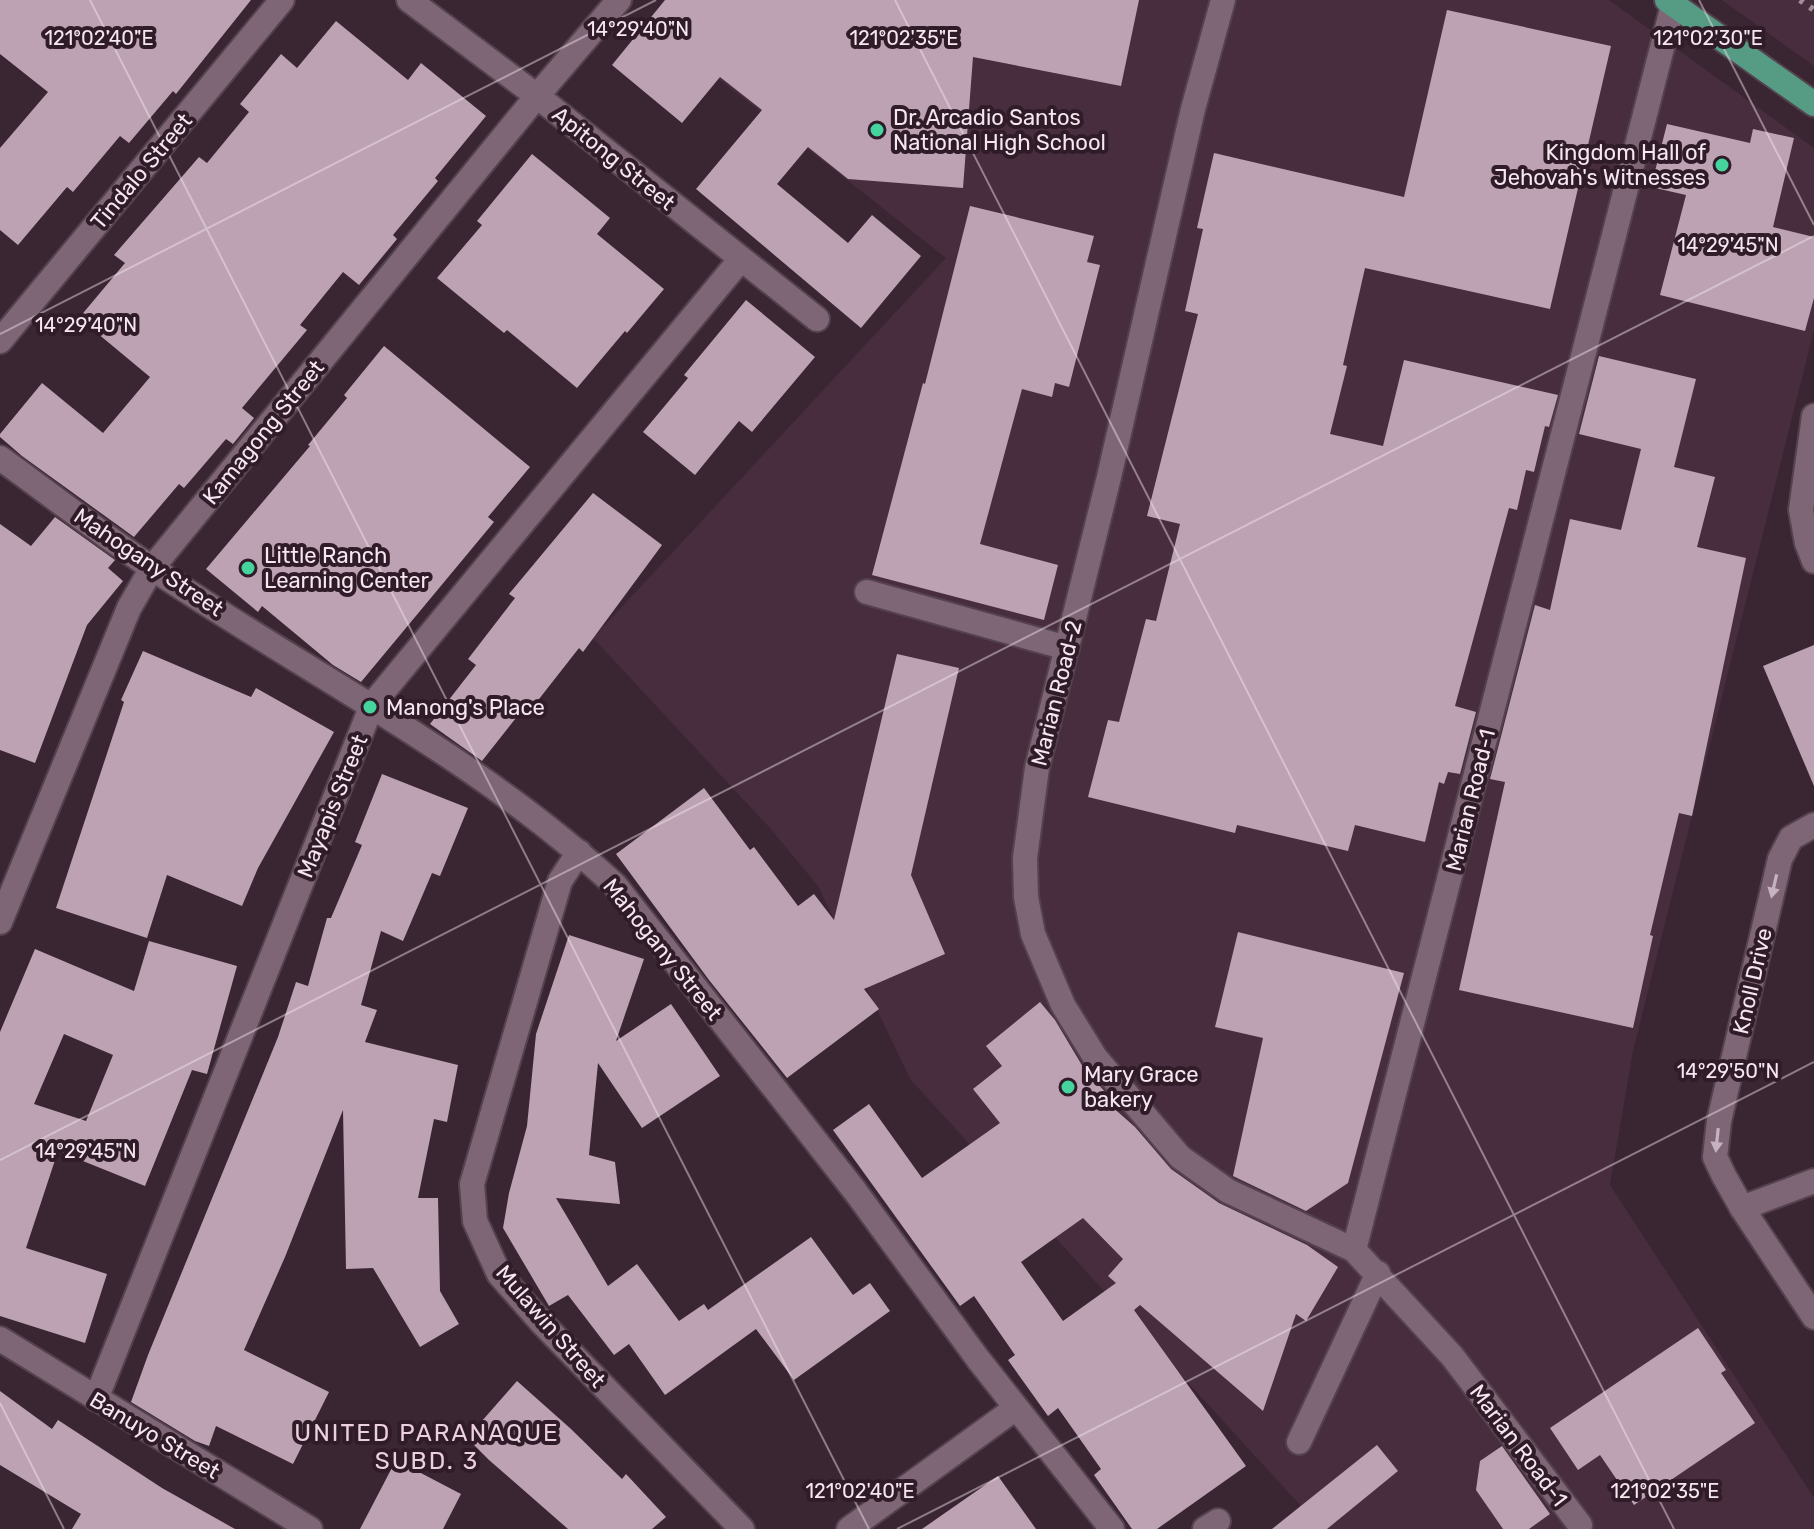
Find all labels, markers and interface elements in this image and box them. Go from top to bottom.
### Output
text: 14°29'40"N [587,17,689,41]
text: 121°02'40"E [44,26,154,50]
text: 121°02'35"E [850,26,958,50]
text: 121°02'30"E [1653,26,1763,50]
street label: Apitong Street [547,101,681,216]
place label: Dr. Arcadio Santos National High School [893,104,1106,156]
street label: Tindalo Street [85,107,198,235]
marker: Dr. Arcadio Santos National High School [868,121,886,139]
place label: Kingdom Hall of Jehovah's Witnesses [1494,139,1707,191]
marker: Kingdom Hall of Jehovah's Witnesses [1713,156,1731,174]
text: 14°29'45"N [1677,233,1779,257]
text: 14°29'40"N [35,313,137,337]
street label: Kamagong Street [197,354,330,510]
street label: Mahogany Street [69,502,229,623]
place label: Little Ranch Learning Center [264,542,430,594]
marker: Little Ranch Learning Center [239,559,257,577]
street label: Marian Road-2 [1025,618,1088,769]
place label: Manong's Place [386,694,545,721]
marker: Manong's Place [361,698,379,716]
street label: Marian Road-1 [1440,726,1501,874]
street label: Mayapis Street [291,730,374,882]
street label: Mahogany Street [597,873,728,1026]
one-way arrow [1767,873,1780,898]
street label: Knoll Drive [1727,925,1778,1037]
text: 14°29'50"N [1677,1059,1779,1083]
place label: Mary Grace bakery [1084,1061,1199,1113]
marker: Mary Grace bakery [1059,1078,1077,1096]
one-way arrow [1711,1127,1724,1152]
text: 14°29'45"N [35,1139,137,1163]
street label: Mulawin Street [490,1260,611,1393]
street label: Marian Road-1 [1464,1379,1573,1512]
street label: Banuyo Street [85,1386,225,1485]
district label: UNITED PARANAQUE SUBD. 3 [294,1419,560,1475]
text: 121°02'40"E [805,1479,915,1503]
text: 121°02'35"E [1611,1479,1719,1503]

